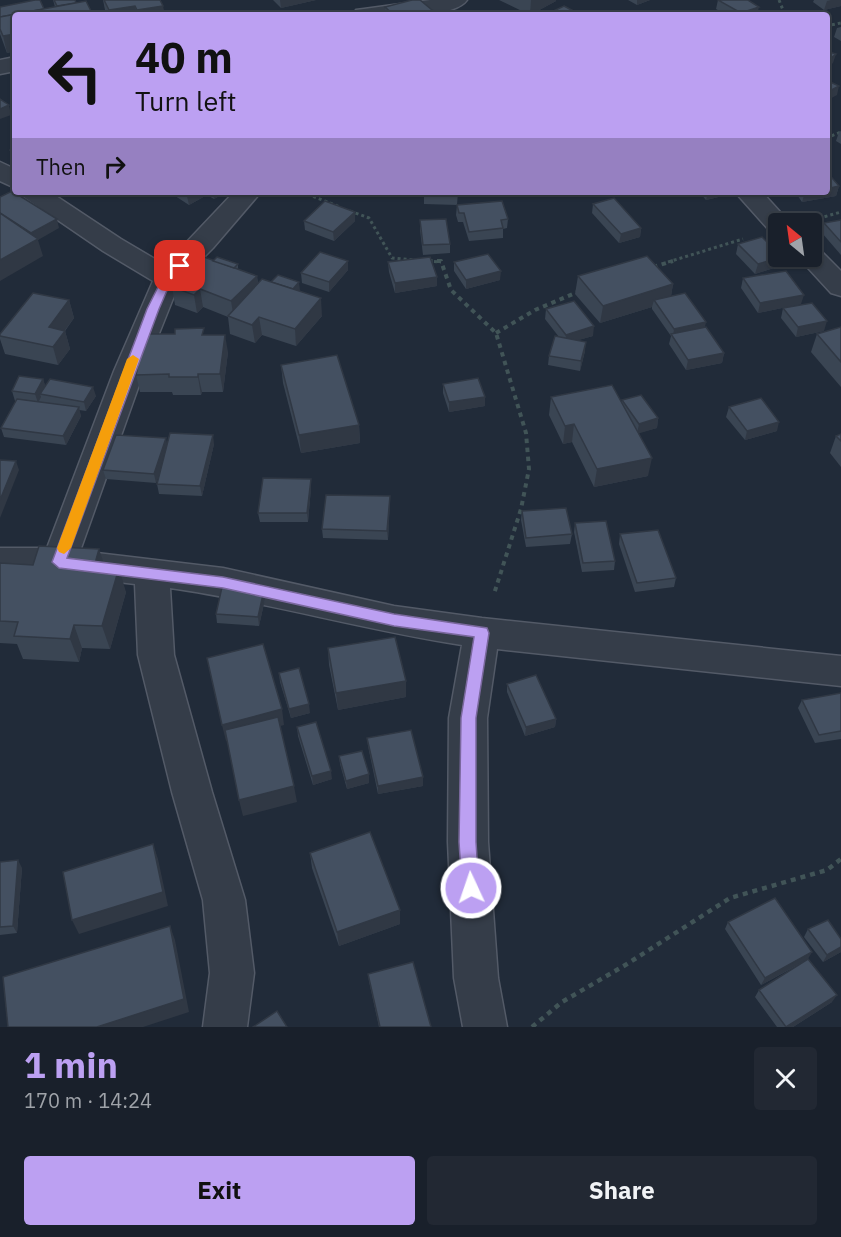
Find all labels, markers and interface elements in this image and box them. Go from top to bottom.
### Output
text: 40 m [135,30,233,85]
icon: left [36,36,114,114]
text: Turn left [135,83,236,118]
icon: right [98,150,131,183]
text: Then [36,152,86,181]
north arrow [768,213,822,267]
map controls [768,213,822,267]
pin [154,240,205,291]
icon: arrive [163,249,196,282]
position arrow [439,856,503,920]
text: 1 min [24,1041,118,1088]
button: close [754,1047,817,1110]
text: 170 m · 14:24 [24,1087,152,1114]
button: Exit [24,1156,415,1225]
button: Share [427,1156,817,1225]

